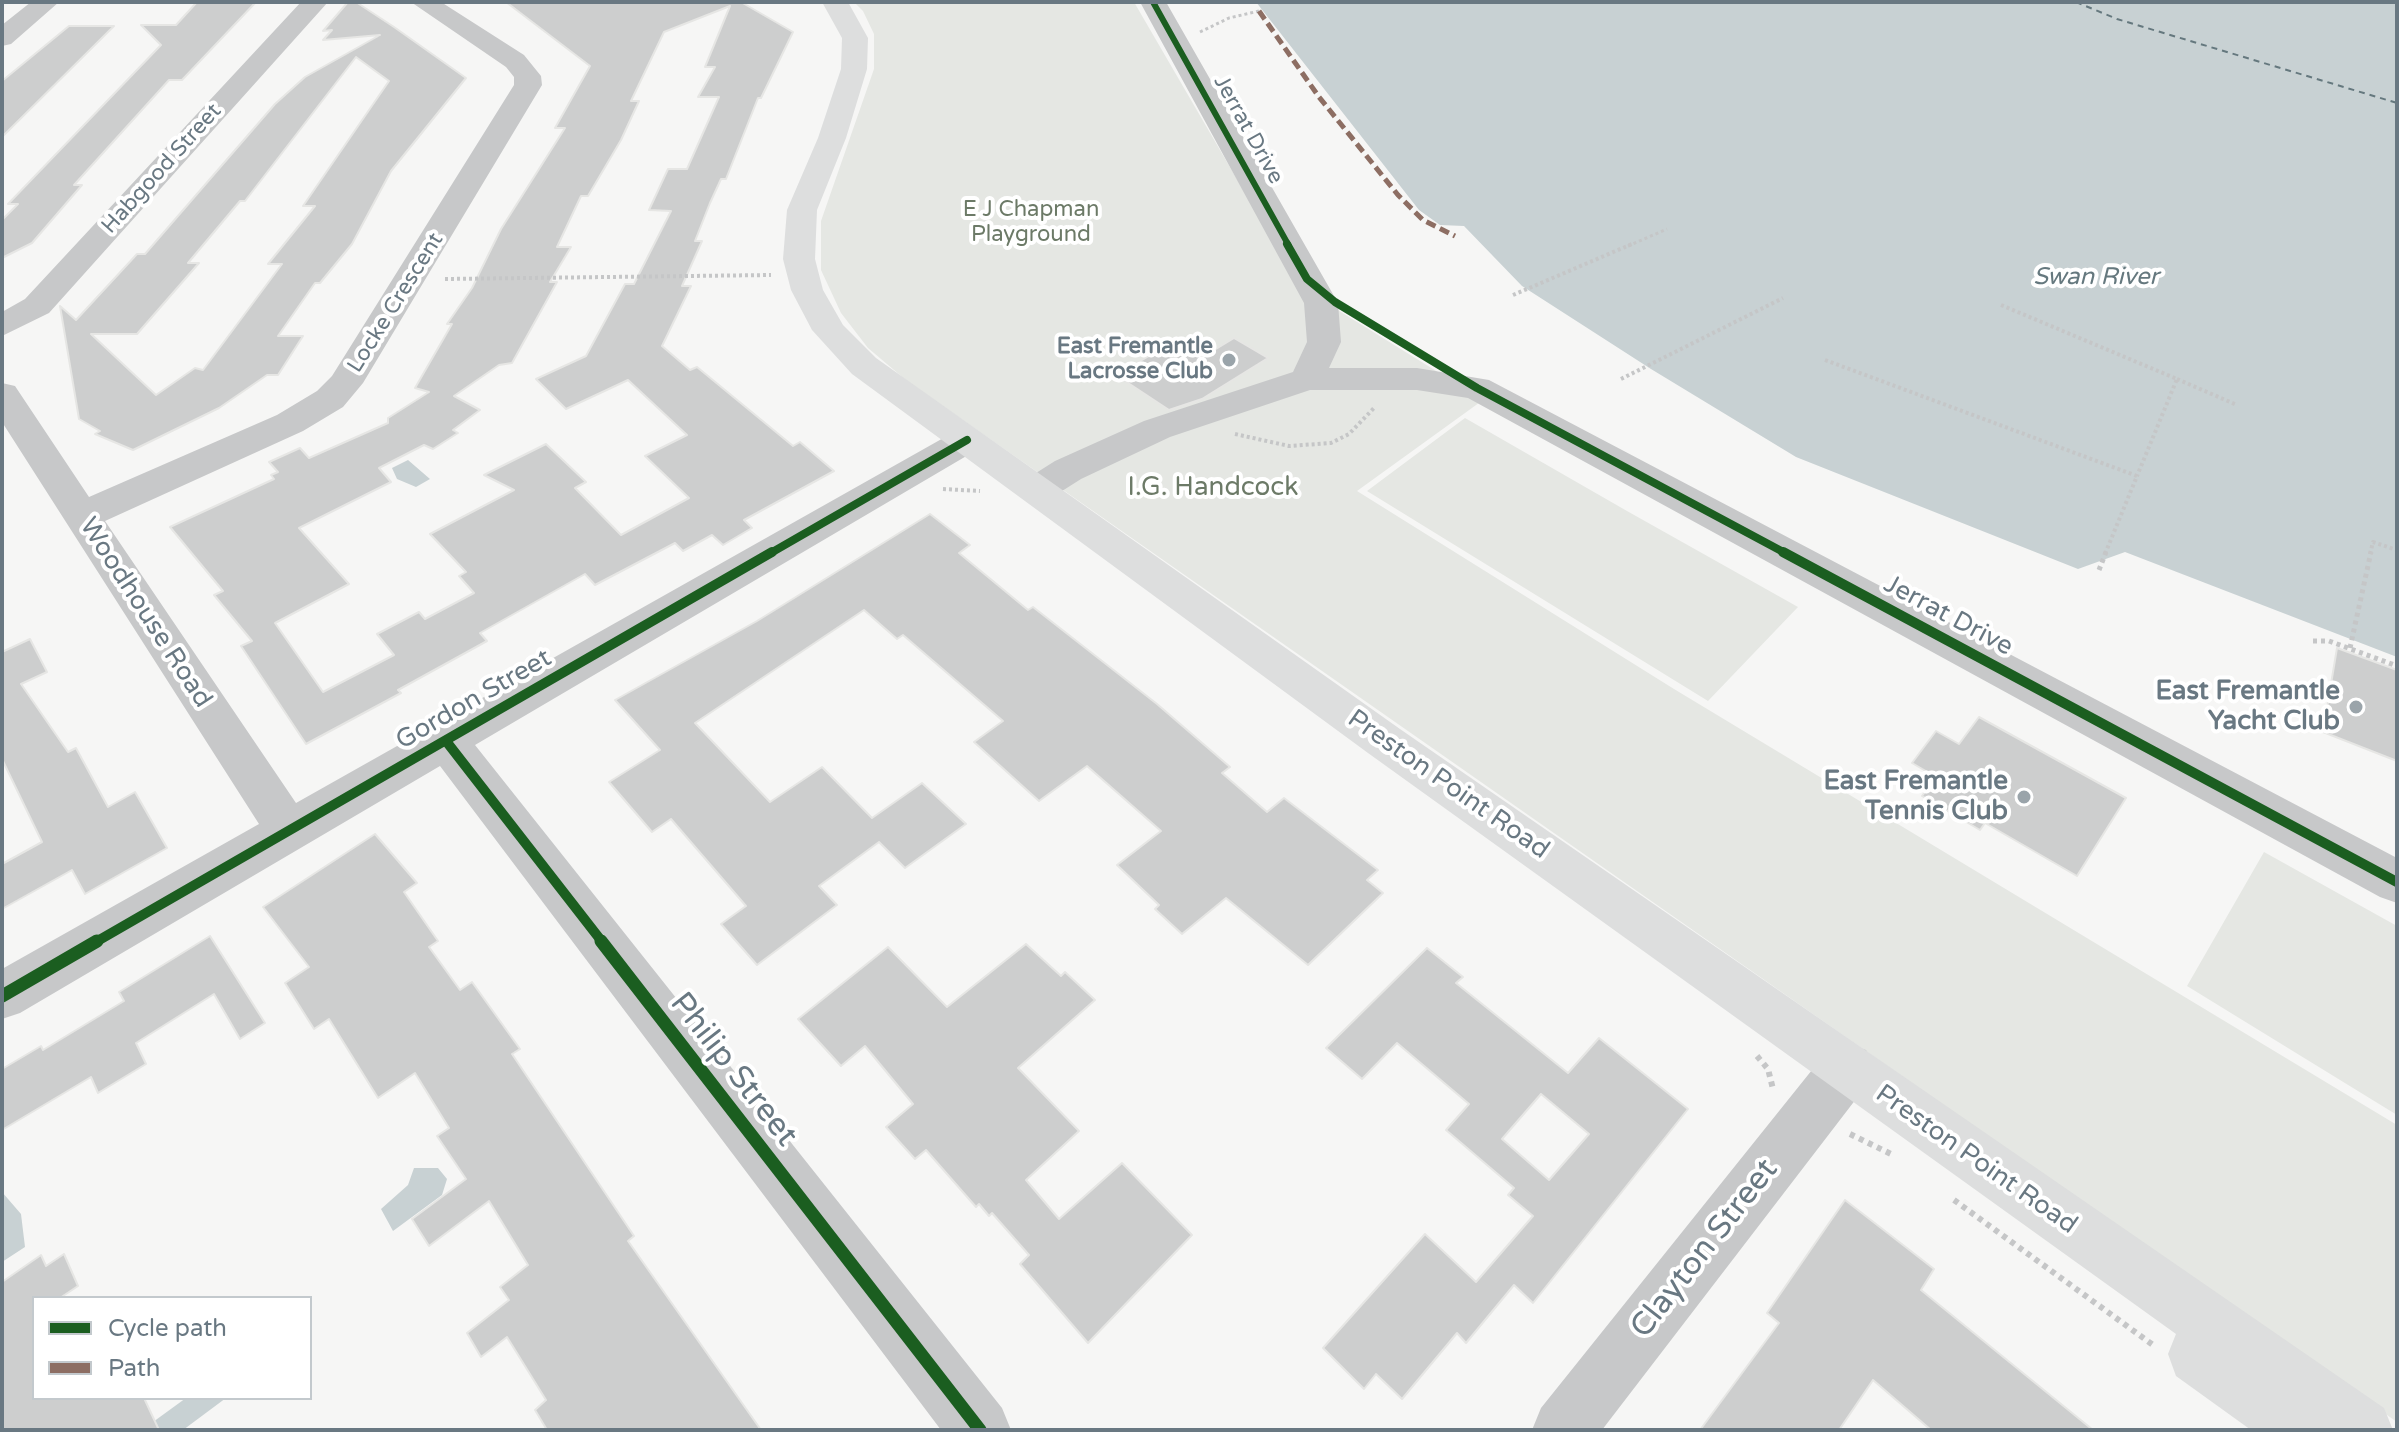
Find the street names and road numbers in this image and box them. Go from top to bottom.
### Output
street label: Jerrat Drive [1207,71,1289,189]
street label: Habgood Street [97,98,227,240]
street label: Locke Crescent [343,228,449,378]
street label: Woodhouse Road [72,512,218,714]
street label: Jerrat Drive [1878,569,2018,663]
street label: Gordon Street [391,643,557,757]
street label: Preston Point Road [1341,704,1555,866]
street label: Philip Street [661,985,805,1155]
street label: Preston Point Road [1869,1079,2083,1241]
street label: Clayton Street [1623,1152,1787,1346]

